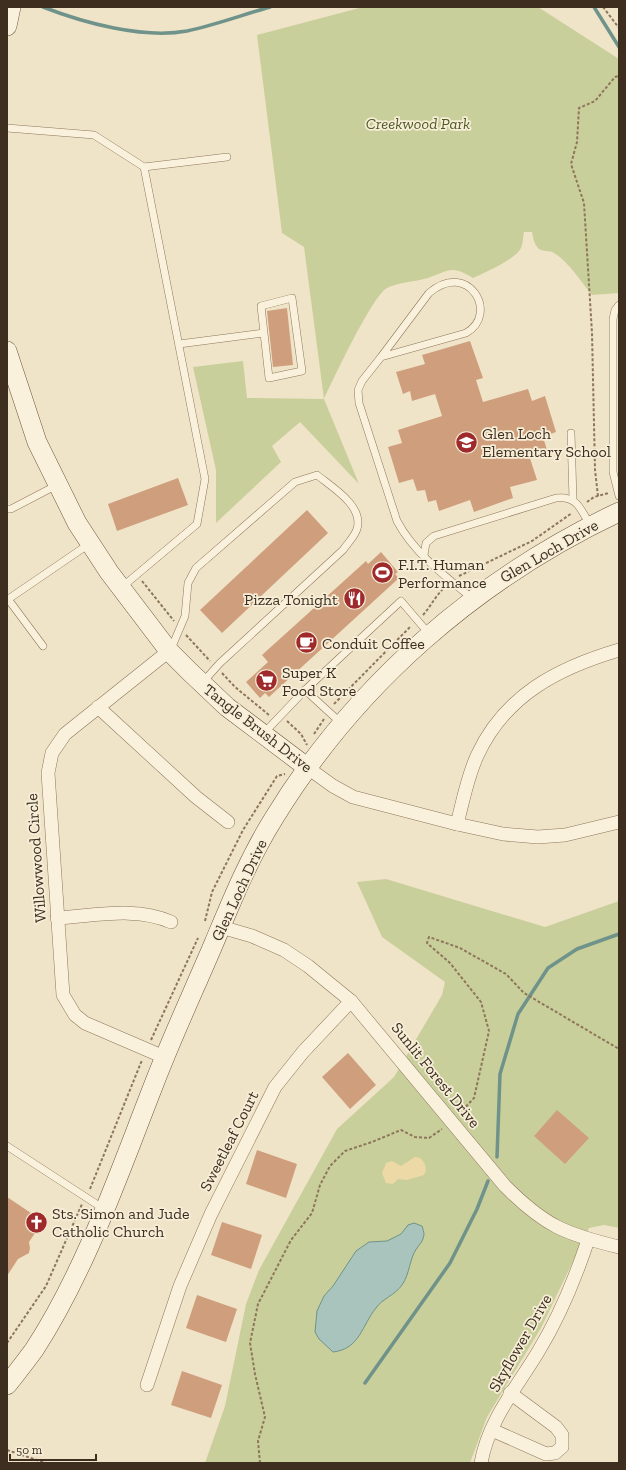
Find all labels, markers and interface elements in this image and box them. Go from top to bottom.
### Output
park label: Creekwood Park [366,114,470,133]
place label: Glen Loch Elementary School [482,424,611,461]
school or university icon: Glen Loch Elementary School [454,429,480,455]
street label: Glen Loch Drive [497,515,601,587]
place label: F.I.T. Human Performance [398,555,487,592]
sports icon: F.I.T. Human Performance [370,560,396,586]
restaurant icon: Pizza Tonight [341,586,367,612]
place label: Pizza Tonight [244,590,338,609]
cafe icon: Conduit Coffee [293,630,319,656]
place label: Conduit Coffee [322,634,425,653]
place label: Super K Food Store [282,663,356,700]
supermarket icon: Super K Food Store [253,668,279,694]
street label: Tangle Brush Drive [200,680,316,776]
street label: Willowwood Circle [22,793,50,923]
street label: Glen Loch Drive [207,836,271,944]
street label: Sunlit Forest Drive [388,1018,484,1132]
street label: Sweetleaf Court [196,1088,262,1194]
place label: Sts. Simon and Jude Catholic Church [52,1204,190,1241]
church icon: Sts. Simon and Jude Catholic Church [24,1209,50,1235]
street label: Skyflower Drive [484,1291,556,1395]
scale bar [10,1436,96,1462]
text: 50 m [16,1443,43,1457]

